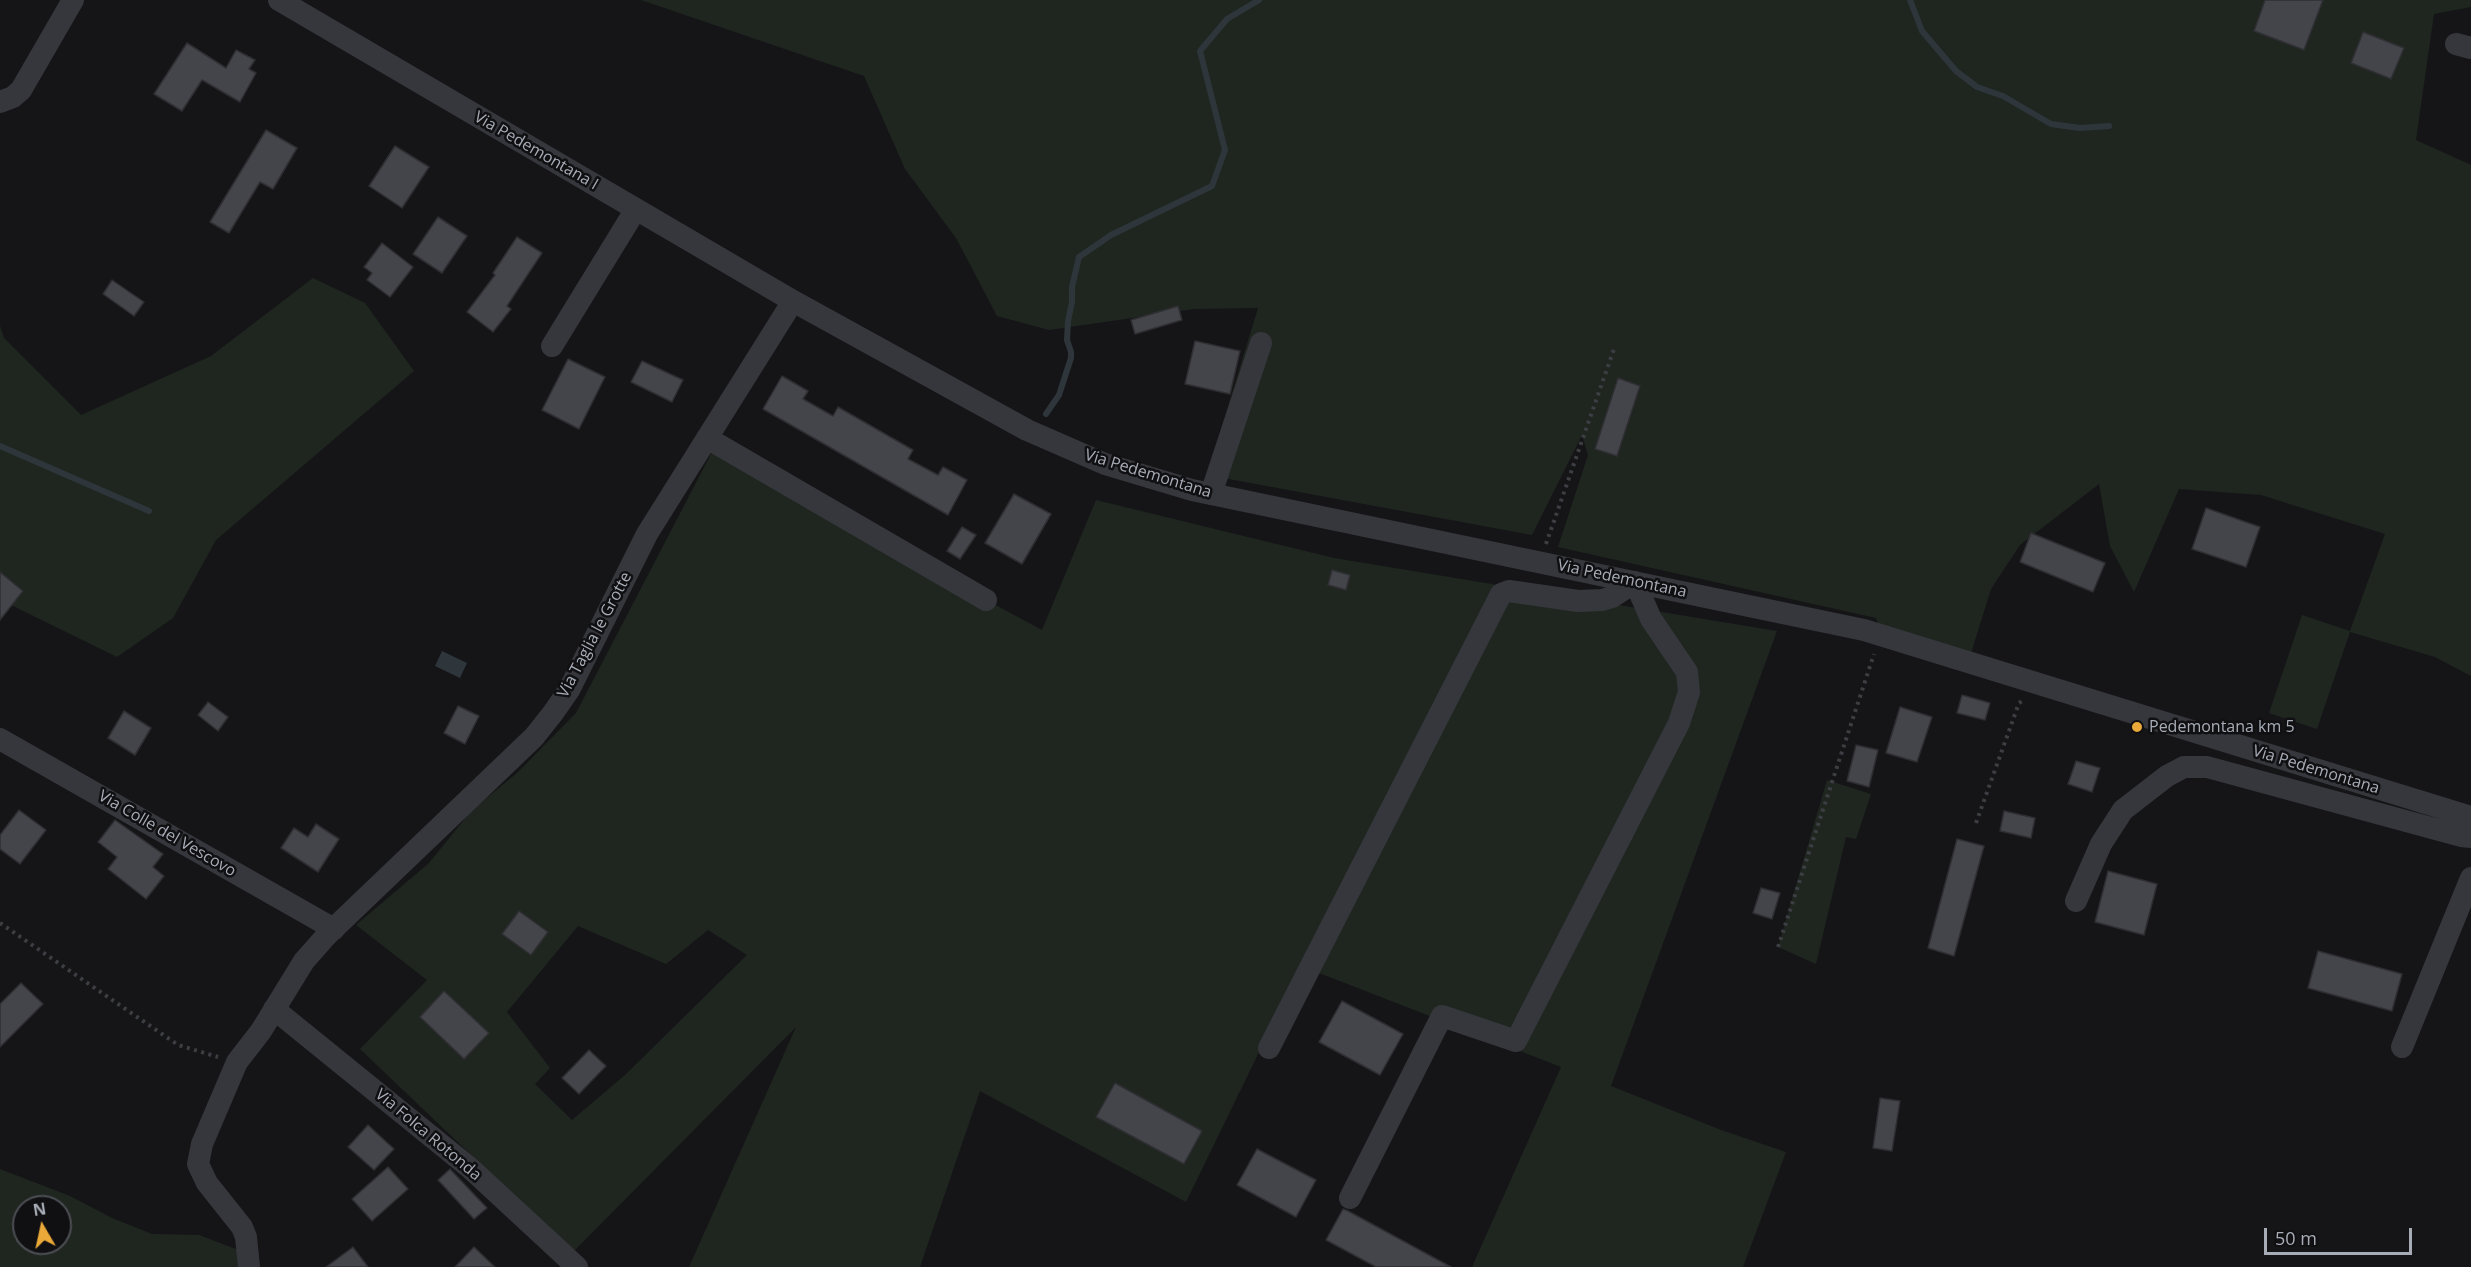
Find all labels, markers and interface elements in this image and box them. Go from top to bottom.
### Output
street label: Via Pedemontana I [471,108,601,194]
street label: Via Pedemontana [1082,446,1214,502]
street label: Via Pedemontana [1556,556,1688,602]
street label: Via Taglia le Grotte [554,569,636,701]
place label: Pedemontana km 5 [2149,717,2295,737]
marker: Pedemontana km 5 [2130,720,2144,734]
street label: Via Pedemontana [2250,742,2382,798]
street label: Via Colle del Vescovo [95,787,239,881]
street label: Via Folca Rotonda [371,1085,485,1185]
north arrow [12,1195,72,1255]
text: N [31,1197,48,1221]
scale bar [2267,1216,2416,1254]
text: 50 m [2275,1226,2317,1250]

